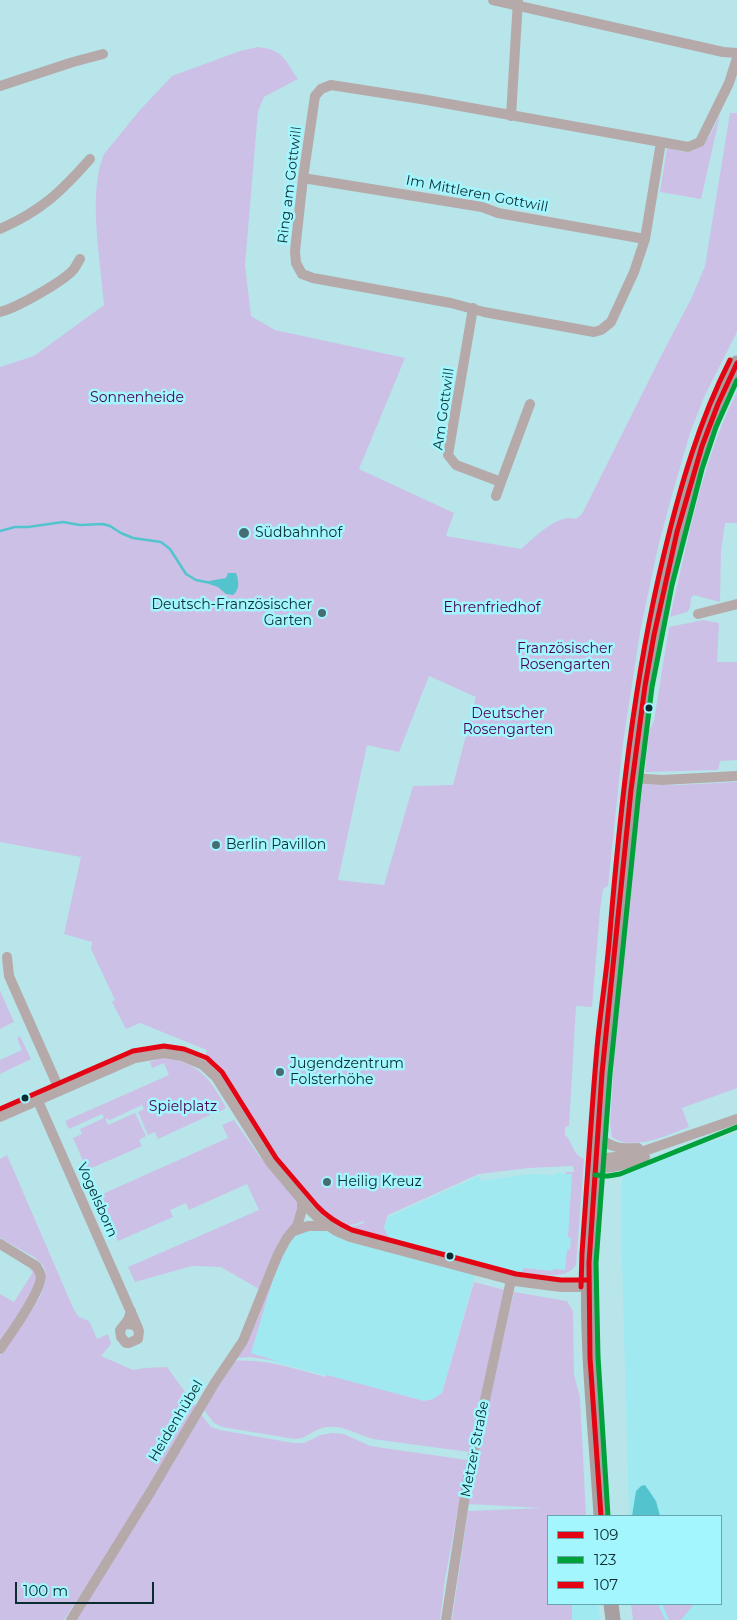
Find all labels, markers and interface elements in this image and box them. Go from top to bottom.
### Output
street label: Ring am Gottwill [274,126,306,244]
street label: Im Mittleren Gottwill [405,172,549,216]
street label: Am Gottwill [430,367,458,451]
park label: Sonnenheide [90,390,184,406]
place label: Südbahnhof [255,525,342,541]
marker: Südbahnhof [237,526,251,540]
place label: Deutsch-Französischer Garten [151,597,312,630]
park label: Ehrenfriedhof [443,600,541,616]
marker: Deutsch-Französischer Garten [316,607,328,619]
park label: Französischer Rosengarten [517,641,613,674]
unlabelled marker [644,703,654,713]
park label: Deutscher Rosengarten [463,706,553,739]
place label: Berlin Pavillon [226,837,326,853]
marker: Berlin Pavillon [210,839,222,851]
place label: Jugendzentrum Folsterhöhe [290,1056,404,1088]
marker: Jugendzentrum Folsterhöhe [274,1066,286,1078]
unlabelled marker [20,1093,30,1103]
park label: Spielplatz [149,1099,217,1115]
street label: Vogelsborn [73,1160,121,1240]
place label: Heilig Kreuz [337,1174,422,1190]
marker: Heilig Kreuz [321,1176,333,1188]
unlabelled marker [445,1251,455,1261]
street label: Heidenhübel [145,1377,207,1465]
street label: Metzer Straße [457,1399,493,1499]
legend [547,1515,722,1605]
text: 109 [594,1525,618,1544]
text: 123 [594,1550,616,1569]
scale bar [18,1572,156,1604]
text: 107 [594,1575,618,1594]
text: 100 m [23,1581,68,1600]

